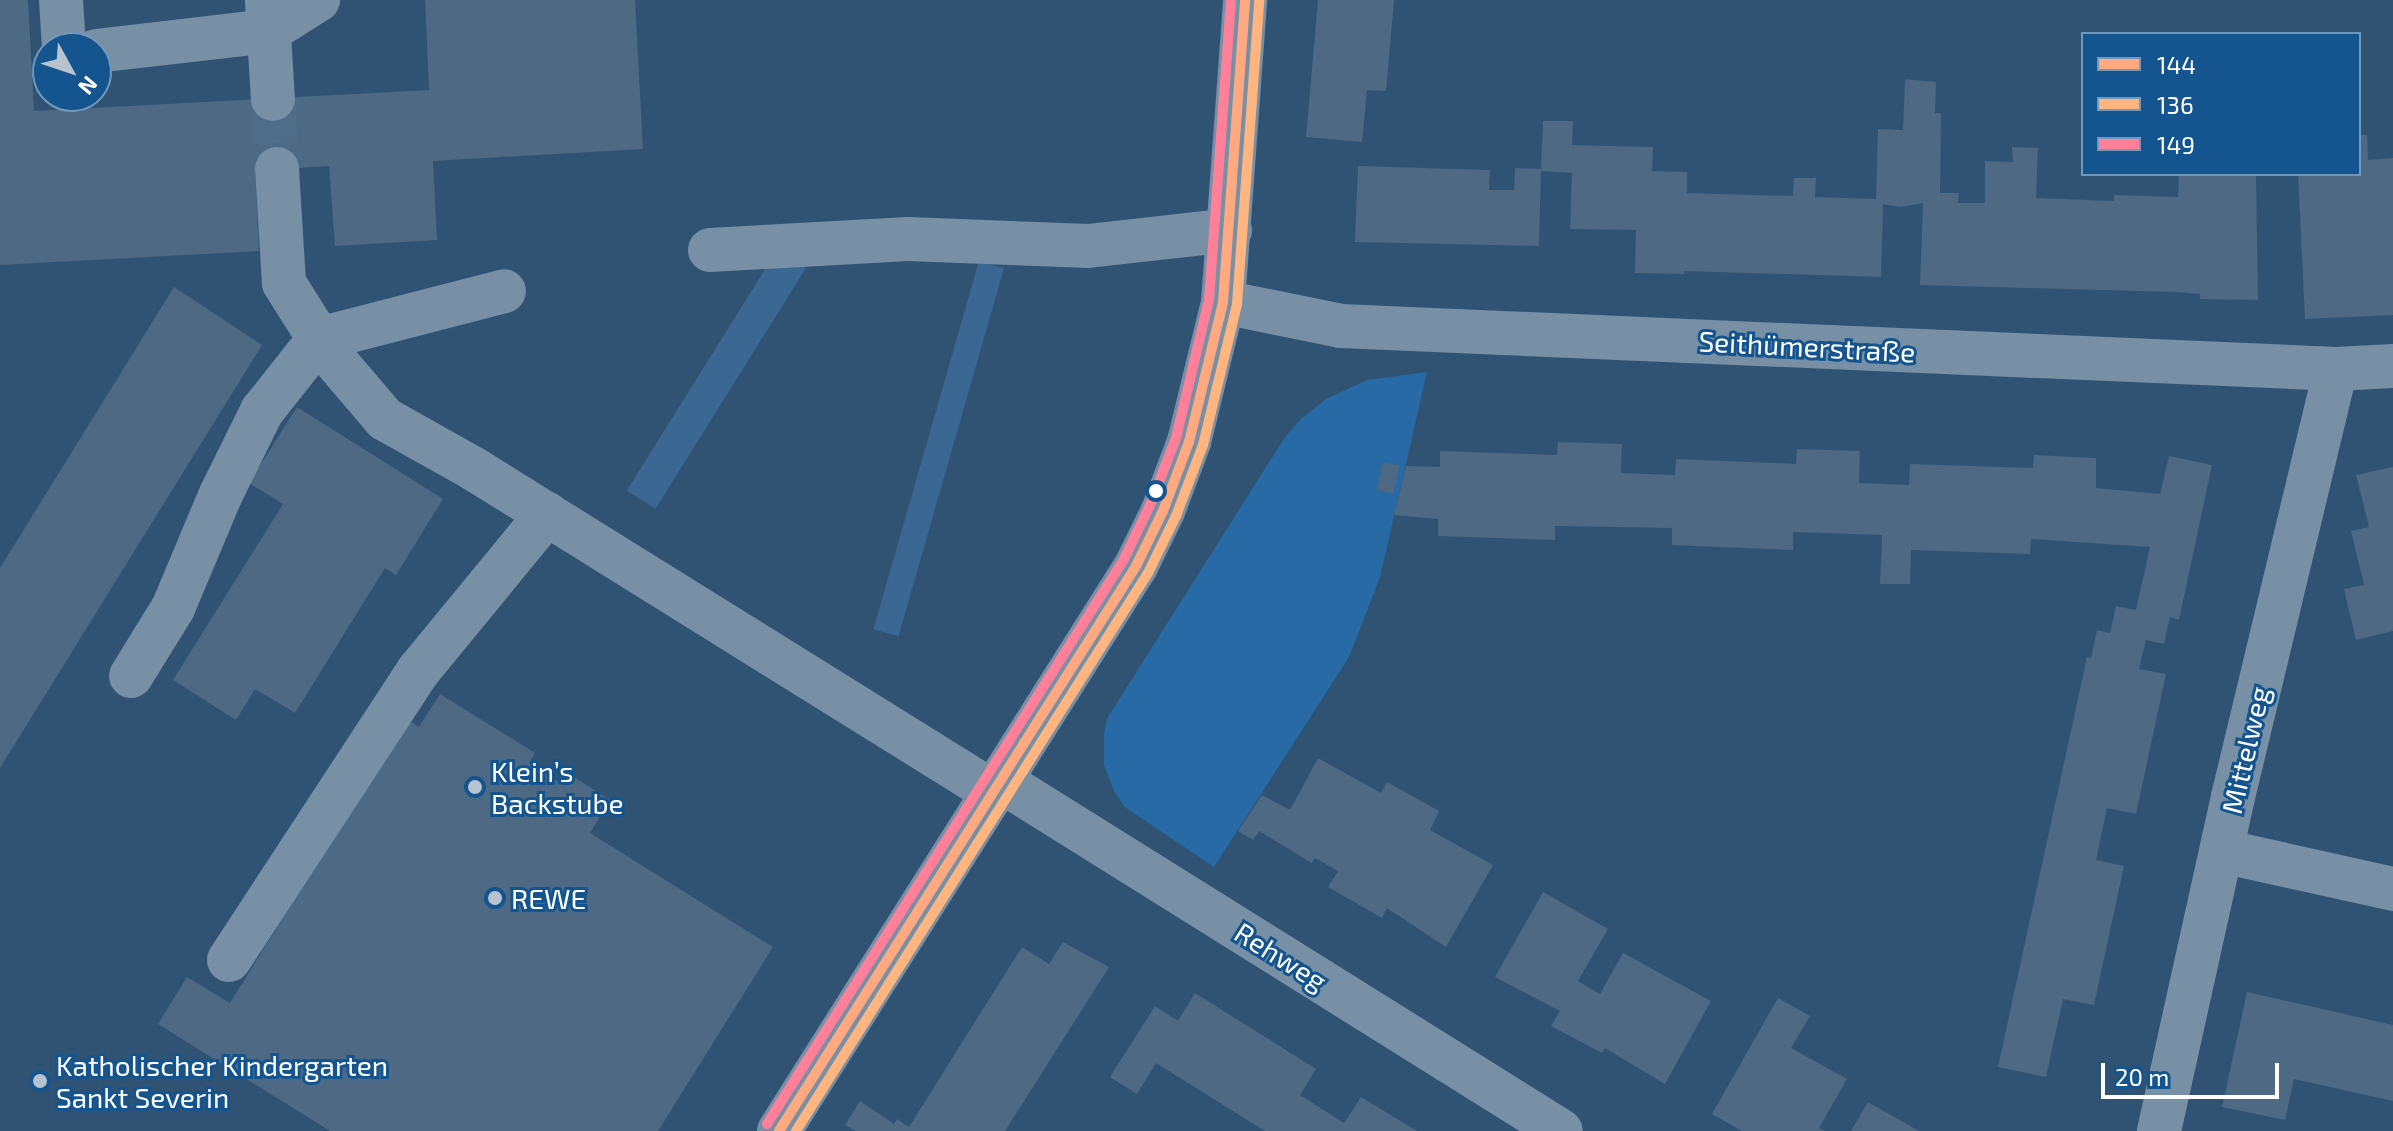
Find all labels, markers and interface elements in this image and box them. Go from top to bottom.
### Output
north arrow [32,32,112,112]
legend [2081,32,2361,176]
text: 144 [2157,50,2196,79]
text: N [74,72,104,101]
text: 136 [2157,90,2194,119]
text: 149 [2157,130,2195,159]
street label: Seithümerstraße [1698,324,1916,368]
unlabelled marker [1148,483,1164,499]
street label: Mittelweg [2214,683,2276,817]
place label: Klein’s Backstube [491,754,624,820]
marker: Klein’s Backstube [466,778,484,796]
place label: REWE [511,881,586,915]
marker: REWE [486,889,504,907]
street label: Rehweg [1229,915,1333,997]
scale bar [2105,1047,2283,1097]
place label: Katholischer Kindergarten Sankt Severin [56,1048,389,1114]
text: 20 m [2115,1062,2169,1091]
marker: Katholischer Kindergarten Sankt Severin [31,1072,49,1090]

